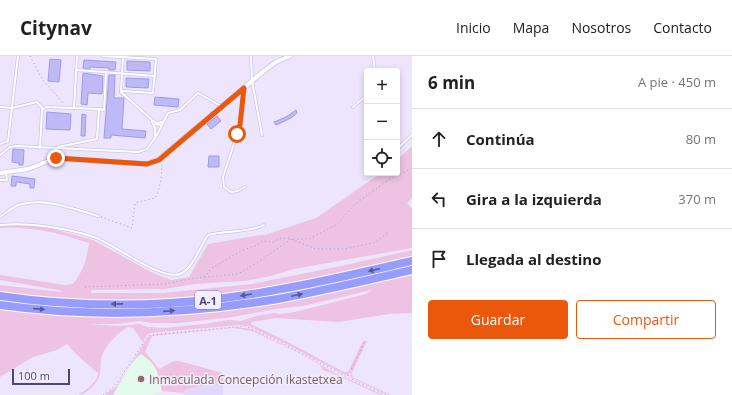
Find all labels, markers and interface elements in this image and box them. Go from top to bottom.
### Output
text: Citynav [20,15,92,41]
text: Inicio [456,18,491,37]
text: Mapa [513,18,549,37]
text: Nosotros [571,18,631,37]
text: Contacto [653,18,712,37]
map controls [364,68,400,176]
button: + [364,68,400,104]
text: 6 min [428,71,475,94]
text: A pie · 450 m [638,73,716,91]
button: − [364,104,400,140]
route start [228,125,246,143]
icon: ahead [428,128,450,150]
text: Continúa [466,129,535,149]
text: 80 m [686,130,716,148]
button: locate [364,140,400,176]
route end [47,149,65,167]
icon: left [428,188,450,210]
text: Gira a la izquierda [466,189,602,209]
text: 370 m [678,190,716,208]
icon: arrive [428,248,450,270]
text: Llegada al destino [466,249,601,269]
one-way arrow [368,267,380,273]
road number: A-1 [195,291,221,309]
one-way arrow [291,291,304,297]
one-way arrow [240,292,253,298]
button: Guardar [428,300,568,339]
button: Compartir [576,300,716,339]
one-way arrow [110,301,123,307]
one-way arrow [33,306,45,313]
one-way arrow [163,308,175,315]
scale bar [12,367,70,386]
text: 100 m [18,368,50,383]
place label: Inmaculada Concepción ikastetxea [149,371,343,388]
marker: Inmaculada Concepción ikastetxea [136,374,146,384]

